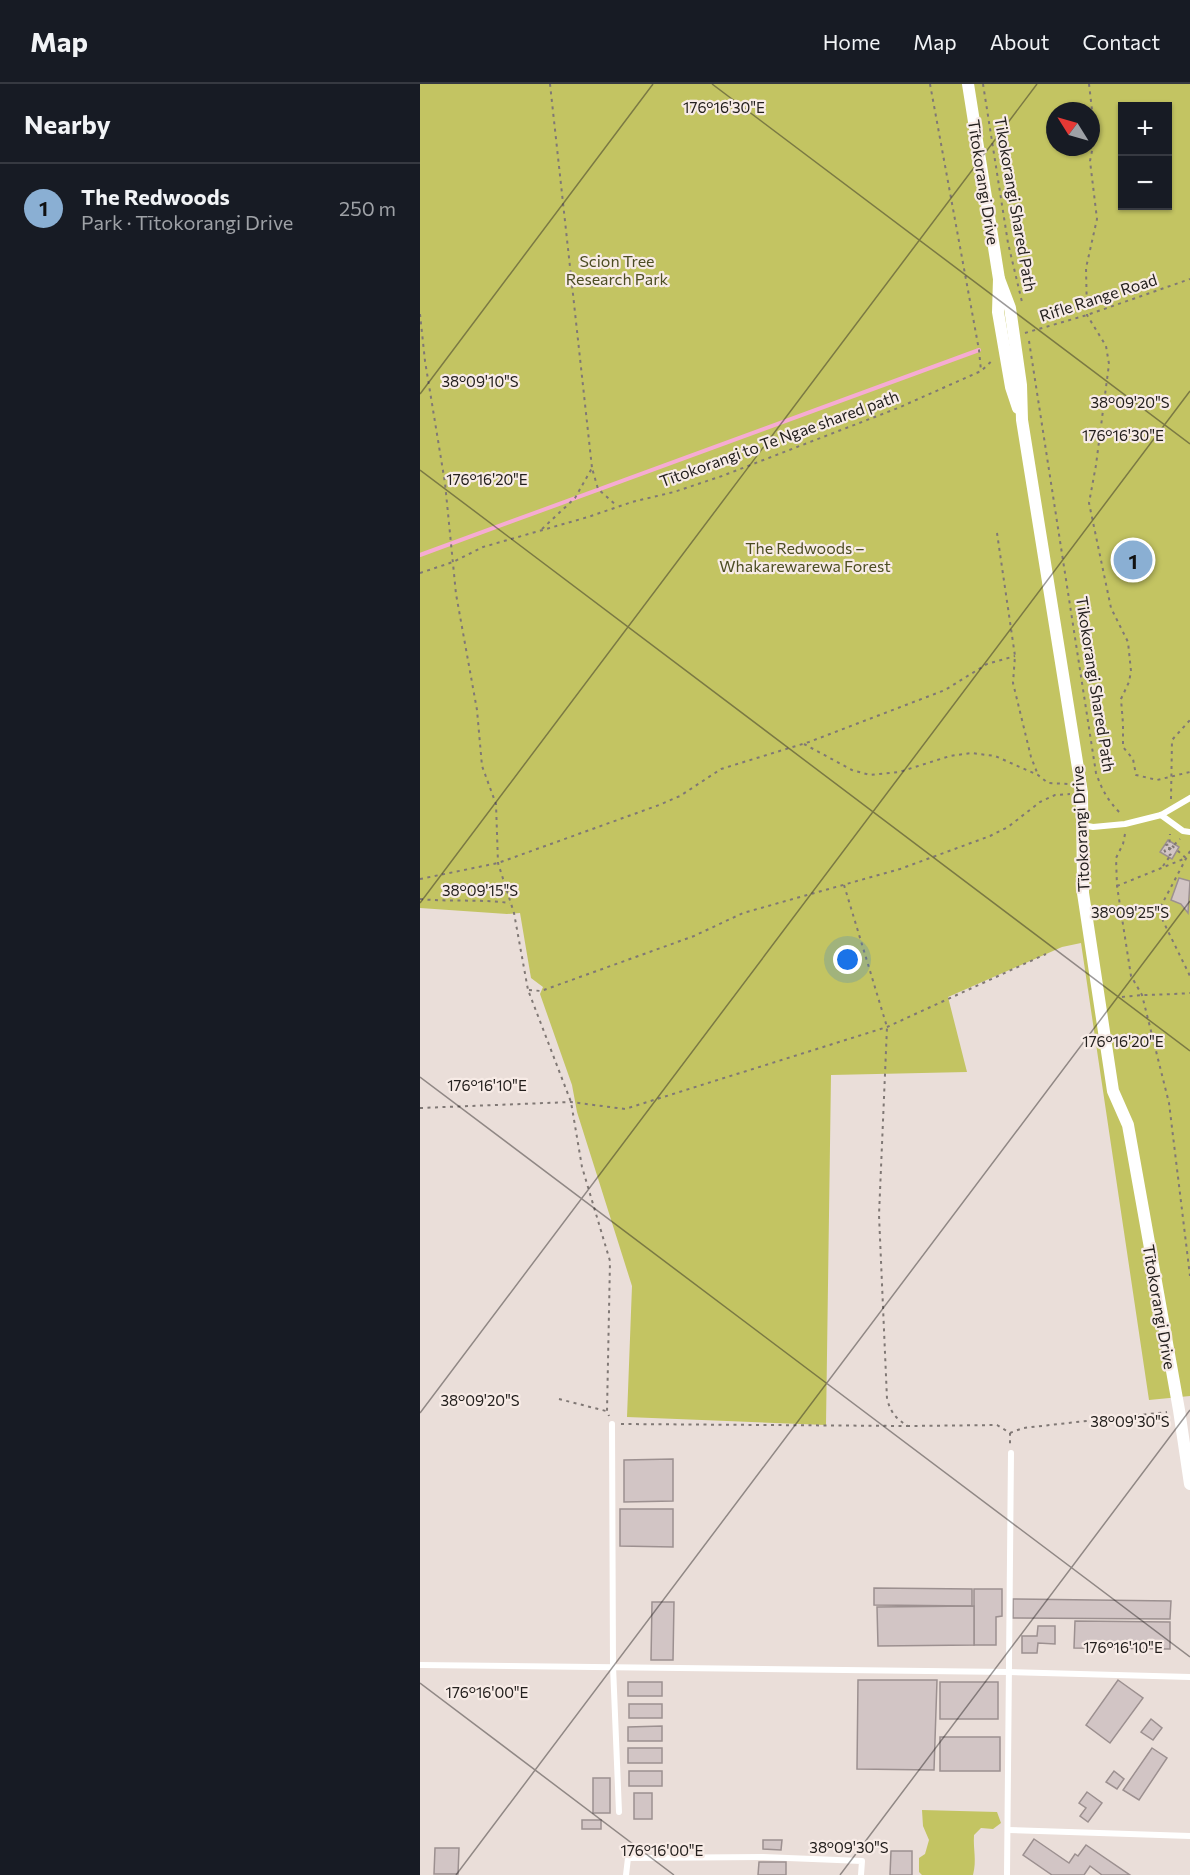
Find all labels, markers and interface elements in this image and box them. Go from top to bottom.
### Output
text: Map [30,24,88,58]
text: Home [823,29,880,54]
text: Map [913,29,957,54]
text: About [990,29,1049,54]
text: Contact [1082,29,1160,54]
text: 176°16'30"E [683,98,765,116]
north arrow [1046,102,1100,156]
map controls [1118,102,1172,210]
button: + [1118,102,1172,156]
text: Nearby [24,108,111,139]
street label: Tikokorangi Shared Path [991,115,1041,293]
street label: Tītokorangi Drive [965,118,1003,246]
button: − [1118,156,1172,210]
text: The Redwoods [81,183,230,210]
text: 1 [39,196,48,220]
text: 250 m [339,196,396,220]
text: Park · Tītokorangi Drive [81,210,293,234]
park label: Scion Tree Research Park [566,251,669,288]
street label: Rifle Range Road [1037,269,1159,325]
text: 38°09'10"S [441,372,519,390]
street label: Tītokorangi to Te Ngae shared path [657,386,901,490]
text: 38°09'20"S [1090,393,1170,411]
text: 176°16'30"E [1082,426,1164,444]
text: 176°16'20"E [446,470,528,488]
park label: The Redwoods – Whakarewarewa Forest [719,538,891,575]
pin: 1 [1114,538,1152,582]
street label: Tikokorangi Shared Path [1073,595,1119,773]
street label: Tītokorangi Drive [1067,765,1093,893]
text: 38°09'15"S [442,881,518,899]
text: 38°09'25"S [1091,903,1169,921]
your location [833,945,862,974]
text: 176°16'20"E [1082,1032,1164,1050]
text: 176°16'10"E [447,1076,527,1094]
street label: Tītokorangi Drive [1140,1243,1180,1371]
text: 38°09'20"S [440,1391,520,1409]
text: 38°09'30"S [1090,1412,1170,1430]
text: 176°16'10"E [1083,1638,1163,1656]
text: 176°16'00"E [445,1683,529,1701]
text: 38°09'30"S [809,1838,889,1856]
text: 176°16'00"E [620,1841,704,1859]

